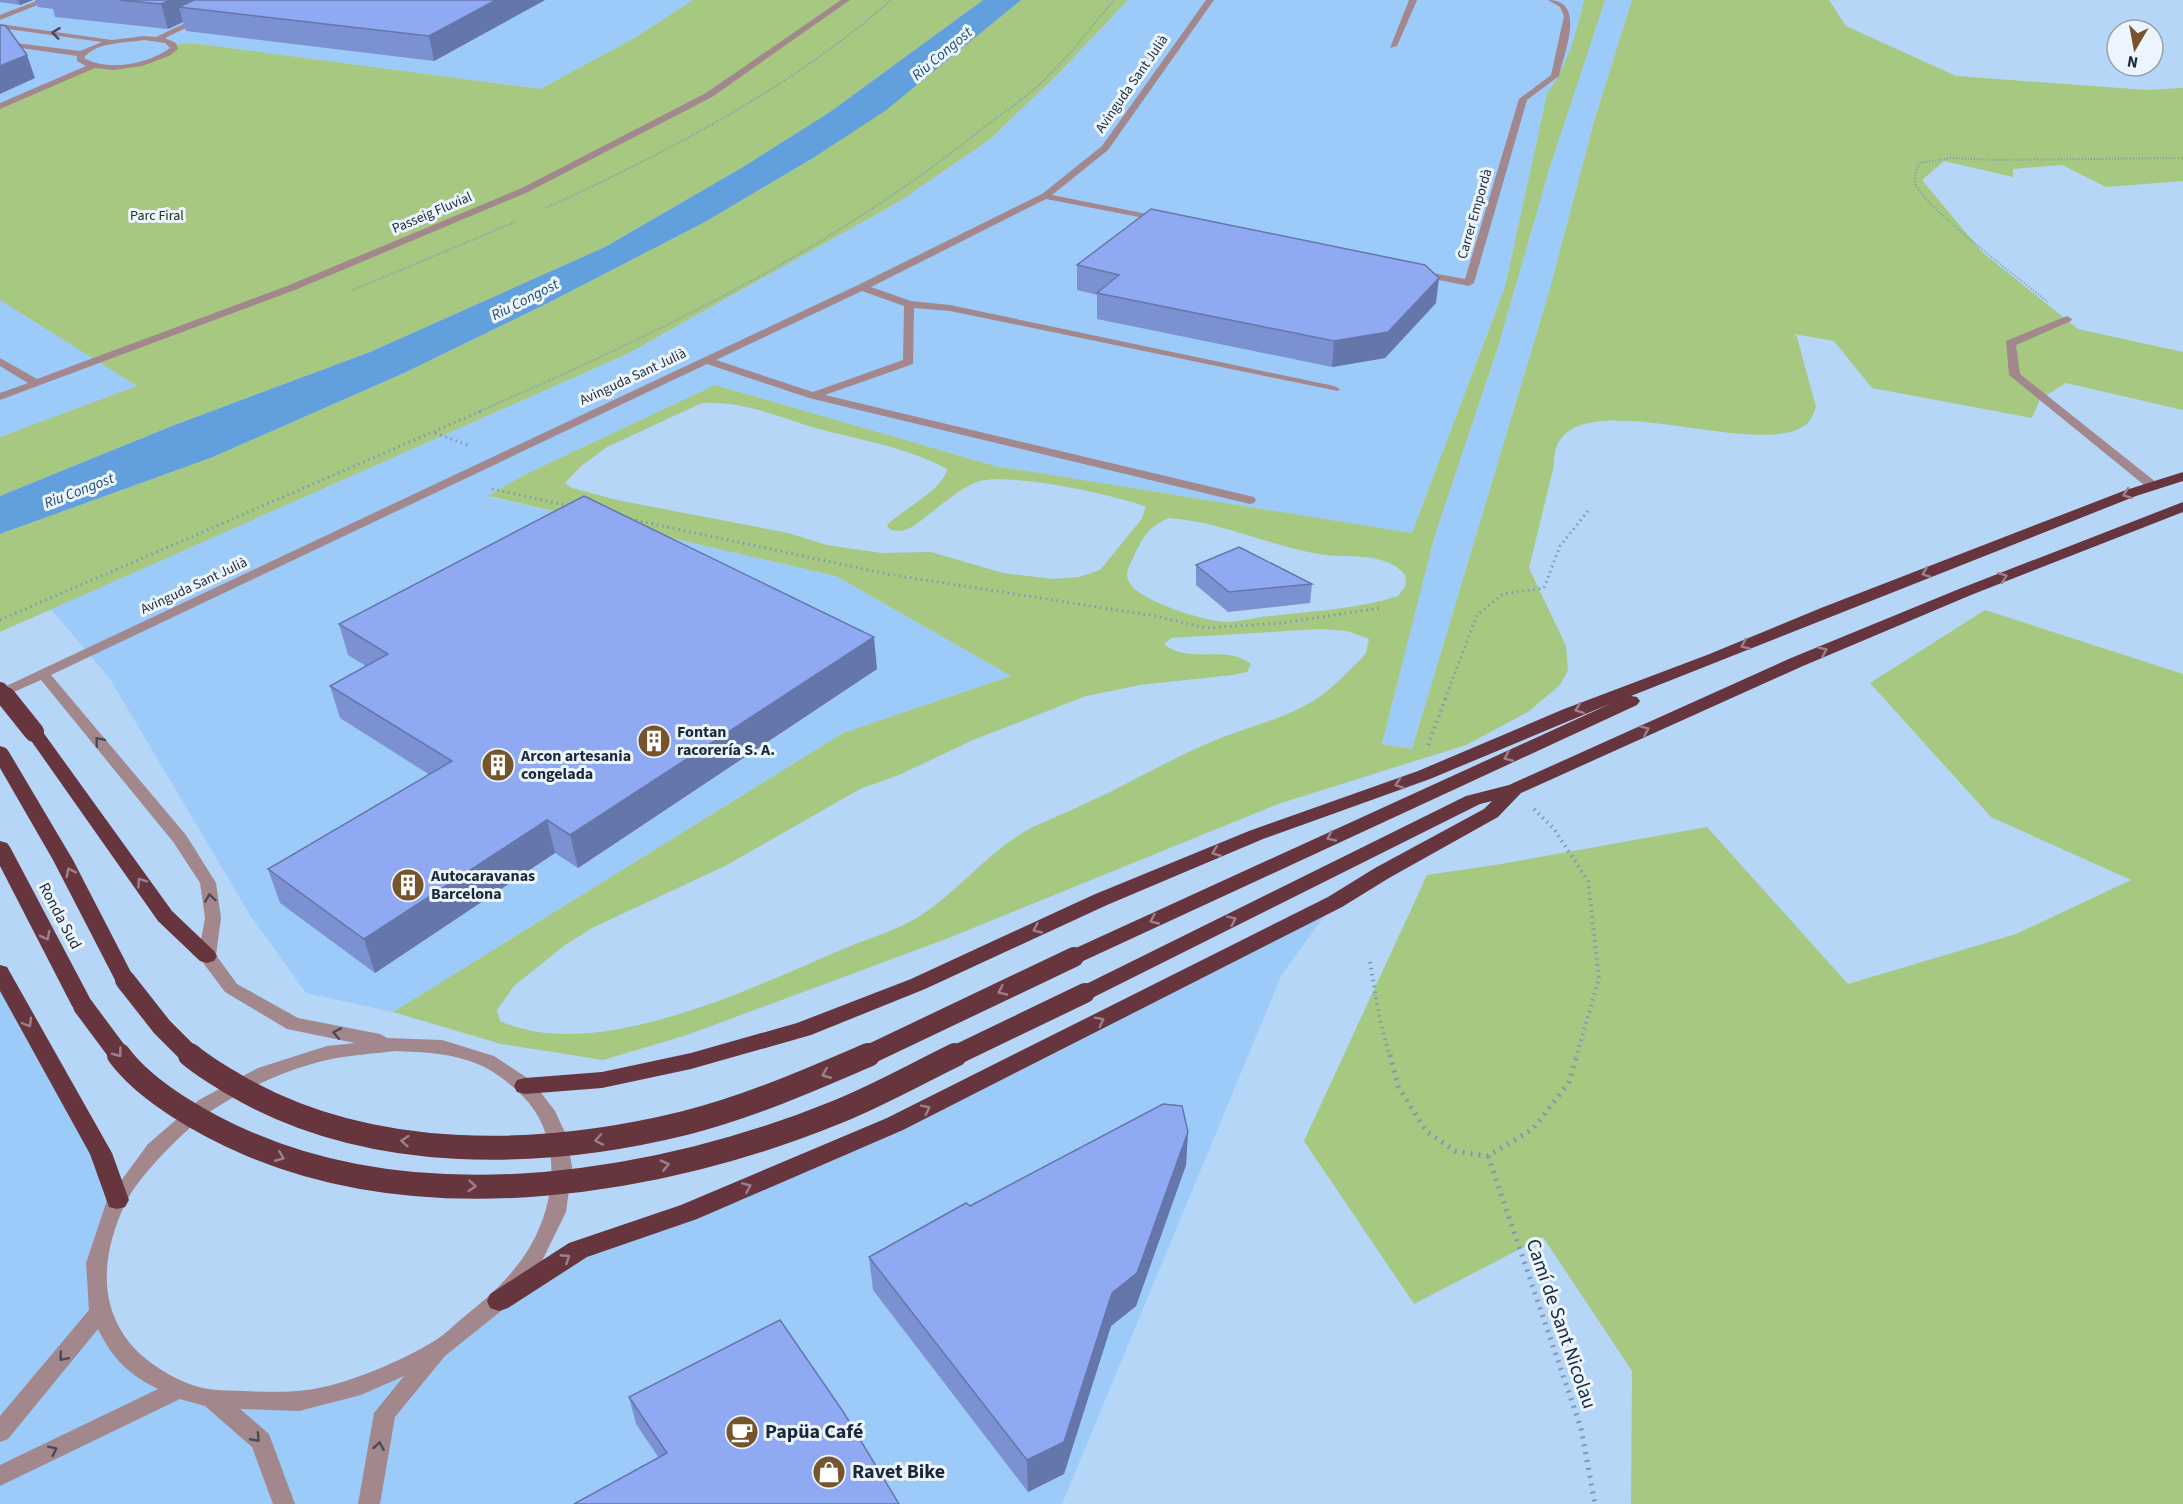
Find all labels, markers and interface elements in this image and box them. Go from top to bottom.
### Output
north arrow [2105,18,2165,78]
water label: Riu Congost [907,22,978,86]
one-way arrow [52,27,61,40]
street label: Avinguda Sant Julià [1091,31,1173,137]
text: N [2125,50,2140,74]
street label: Carrer Empordà [1453,166,1497,262]
street label: Passeig Fluvial [389,187,475,239]
park label: Parc Firal [130,206,184,226]
water label: Riu Congost [488,274,563,326]
street label: Avinguda Sant Julià [576,344,690,410]
water label: Riu Congost [41,468,118,514]
one-way arrow [2123,487,2133,500]
street label: Avinguda Sant Julià [137,553,251,619]
one-way arrow [1921,565,1932,578]
one-way arrow [1997,572,2008,584]
one-way arrow [1741,638,1752,650]
one-way arrow [1817,646,1828,658]
one-way arrow [1574,702,1585,715]
place label: Fontan racorería S. A. [677,721,775,761]
building icon: Fontan racorería S. A. [636,723,672,759]
one-way arrow [1638,726,1649,738]
one-way arrow [95,737,106,748]
place label: Arcon artesania congelada [520,745,631,785]
building icon: Arcon artesania congelada [480,747,516,783]
one-way arrow [1504,749,1515,761]
one-way arrow [1394,776,1405,789]
one-way arrow [1326,830,1337,842]
one-way arrow [1212,845,1223,857]
place label: Autocaravanas Barcelona [430,865,535,905]
one-way arrow [65,867,77,878]
building icon: Autocaravanas Barcelona [390,867,426,903]
one-way arrow [137,877,148,888]
street label: Ronda Sud [33,879,87,953]
one-way arrow [205,893,217,903]
one-way arrow [1149,912,1160,924]
one-way arrow [1225,916,1236,928]
one-way arrow [1033,921,1044,933]
one-way arrow [39,929,51,940]
one-way arrow [998,983,1009,995]
one-way arrow [20,1017,32,1027]
one-way arrow [1093,1017,1104,1028]
one-way arrow [332,1027,342,1040]
one-way arrow [111,1046,122,1057]
one-way arrow [821,1067,832,1079]
one-way arrow [919,1104,930,1116]
one-way arrow [594,1133,604,1146]
one-way arrow [400,1135,409,1148]
one-way arrow [273,1150,284,1162]
one-way arrow [659,1159,669,1172]
one-way arrow [467,1180,476,1193]
one-way arrow [741,1182,752,1194]
street label: Camí de Sant Nicolau [1519,1235,1603,1413]
one-way arrow [559,1254,570,1265]
one-way arrow [59,1350,70,1361]
cafe icon: Papüa Café [724,1414,760,1450]
place label: Papüa Café [765,1418,863,1446]
one-way arrow [248,1431,259,1442]
one-way arrow [372,1442,385,1452]
one-way arrow [46,1446,57,1458]
shop icon: Ravet Bike [811,1454,847,1490]
place label: Ravet Bike [852,1458,945,1486]

